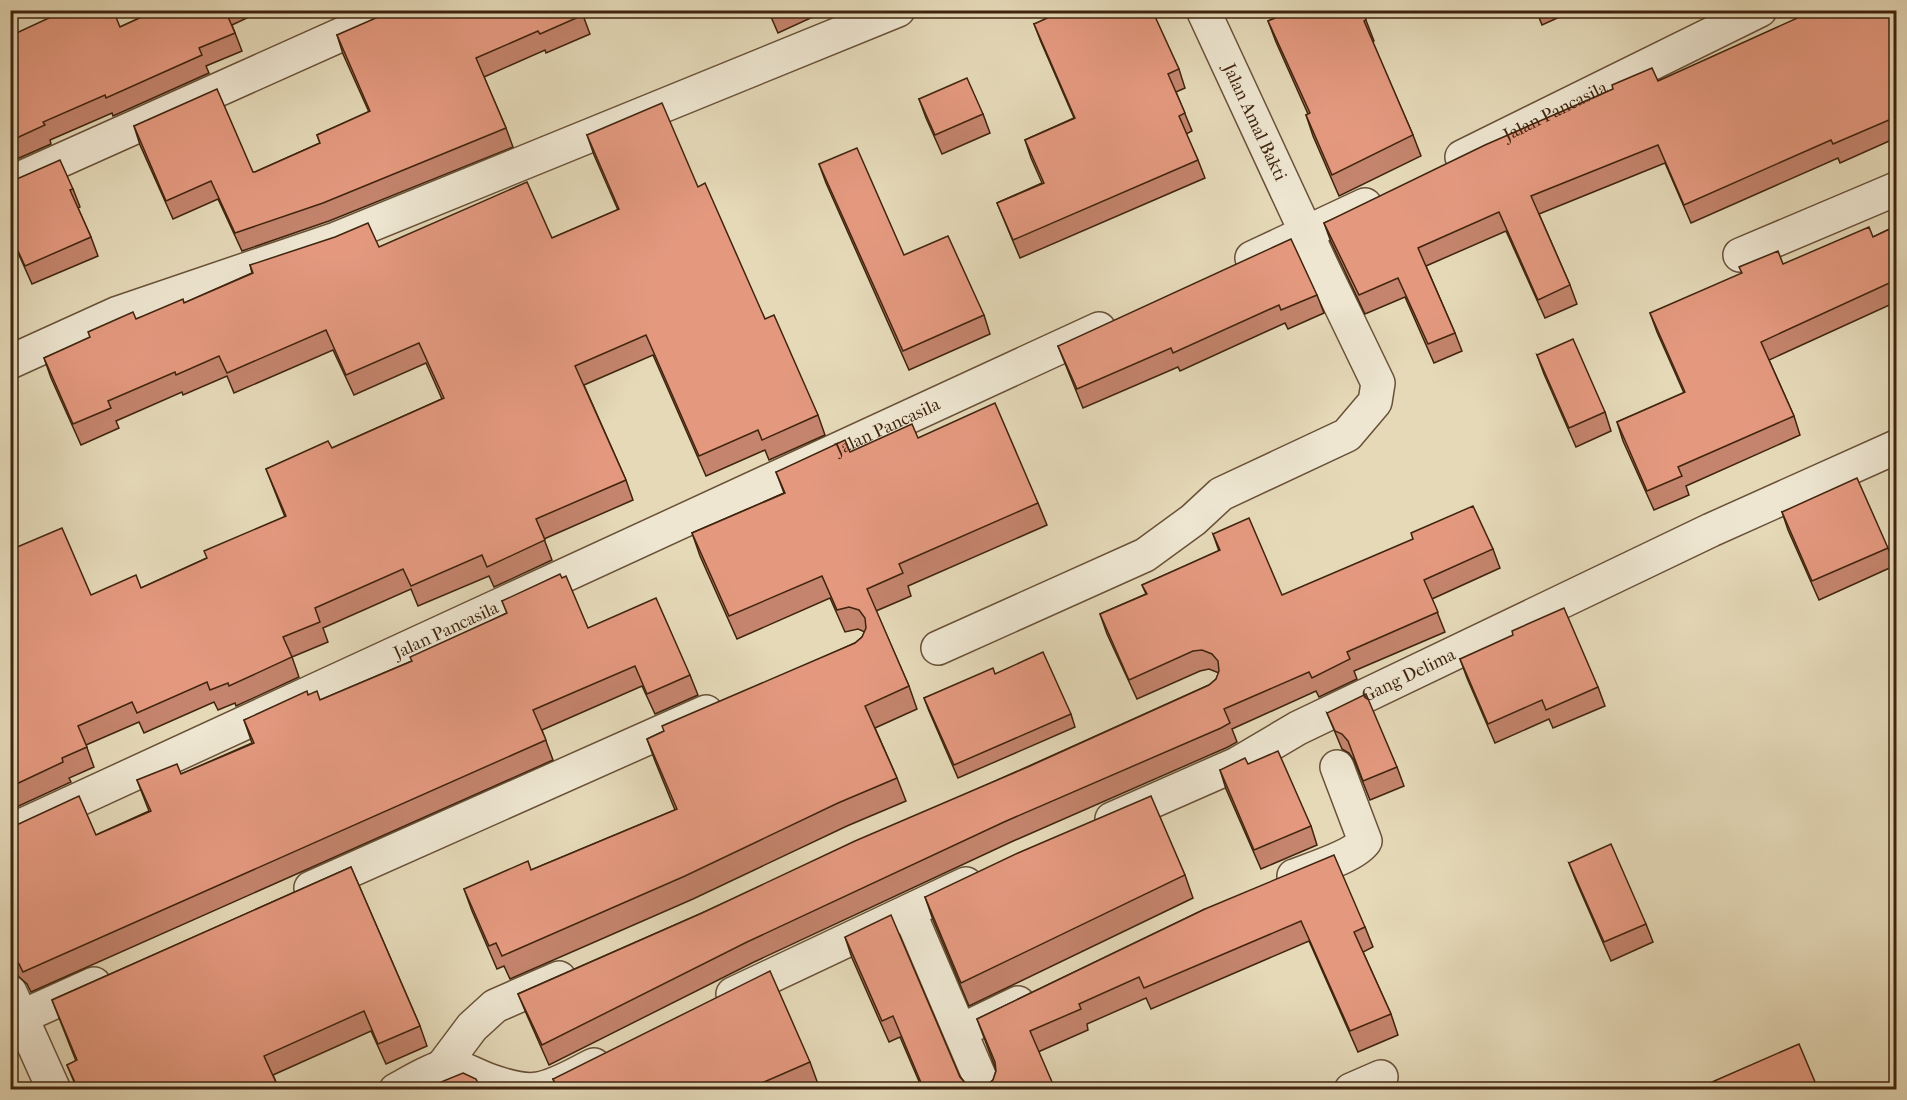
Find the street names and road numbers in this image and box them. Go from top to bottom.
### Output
street label: Jalan Amal Bakti [1217,58,1291,185]
street label: Jalan Pancasila [1498,77,1612,147]
street label: Jalan Pancasila [830,394,944,461]
street label: Jalan Pancasila [388,597,503,665]
street label: Gang Delima [1359,644,1460,707]

